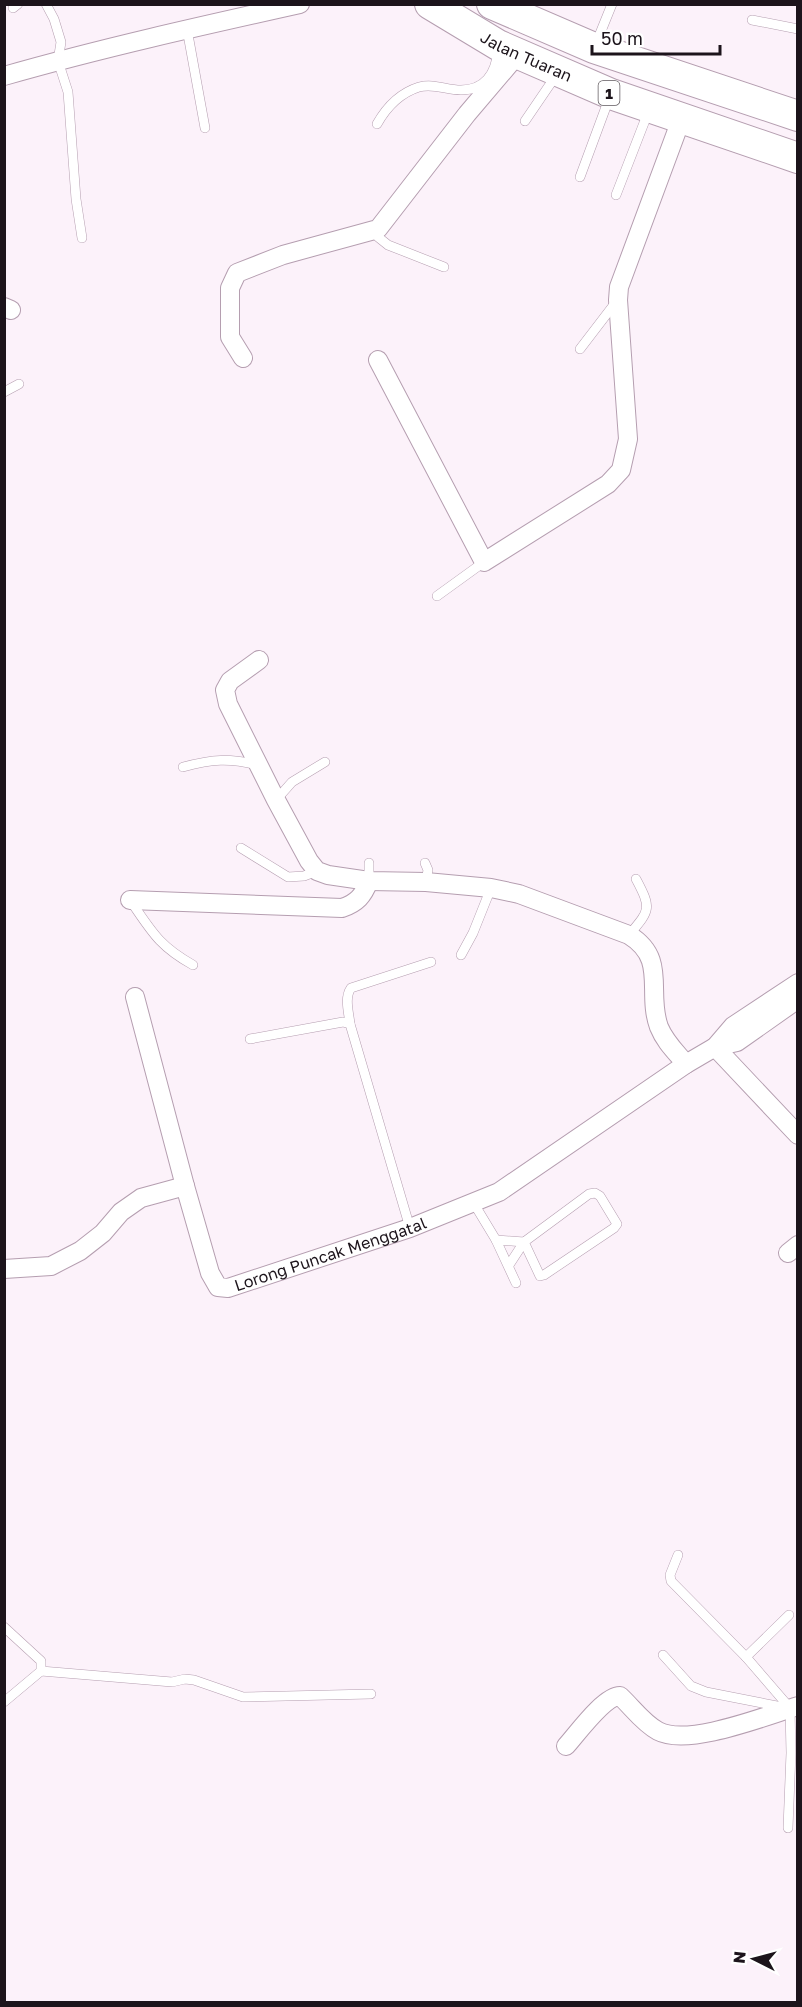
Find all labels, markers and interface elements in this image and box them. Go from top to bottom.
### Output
scale bar [592,18,720,56]
street label: Jalan Tuaran [477,27,575,86]
text: 50 m [601,27,643,49]
road number: 1 [598,81,620,105]
street label: Lorong Puncak Menggatal [232,1213,429,1295]
north arrow [724,1929,784,1989]
text: N [729,1950,750,1965]

